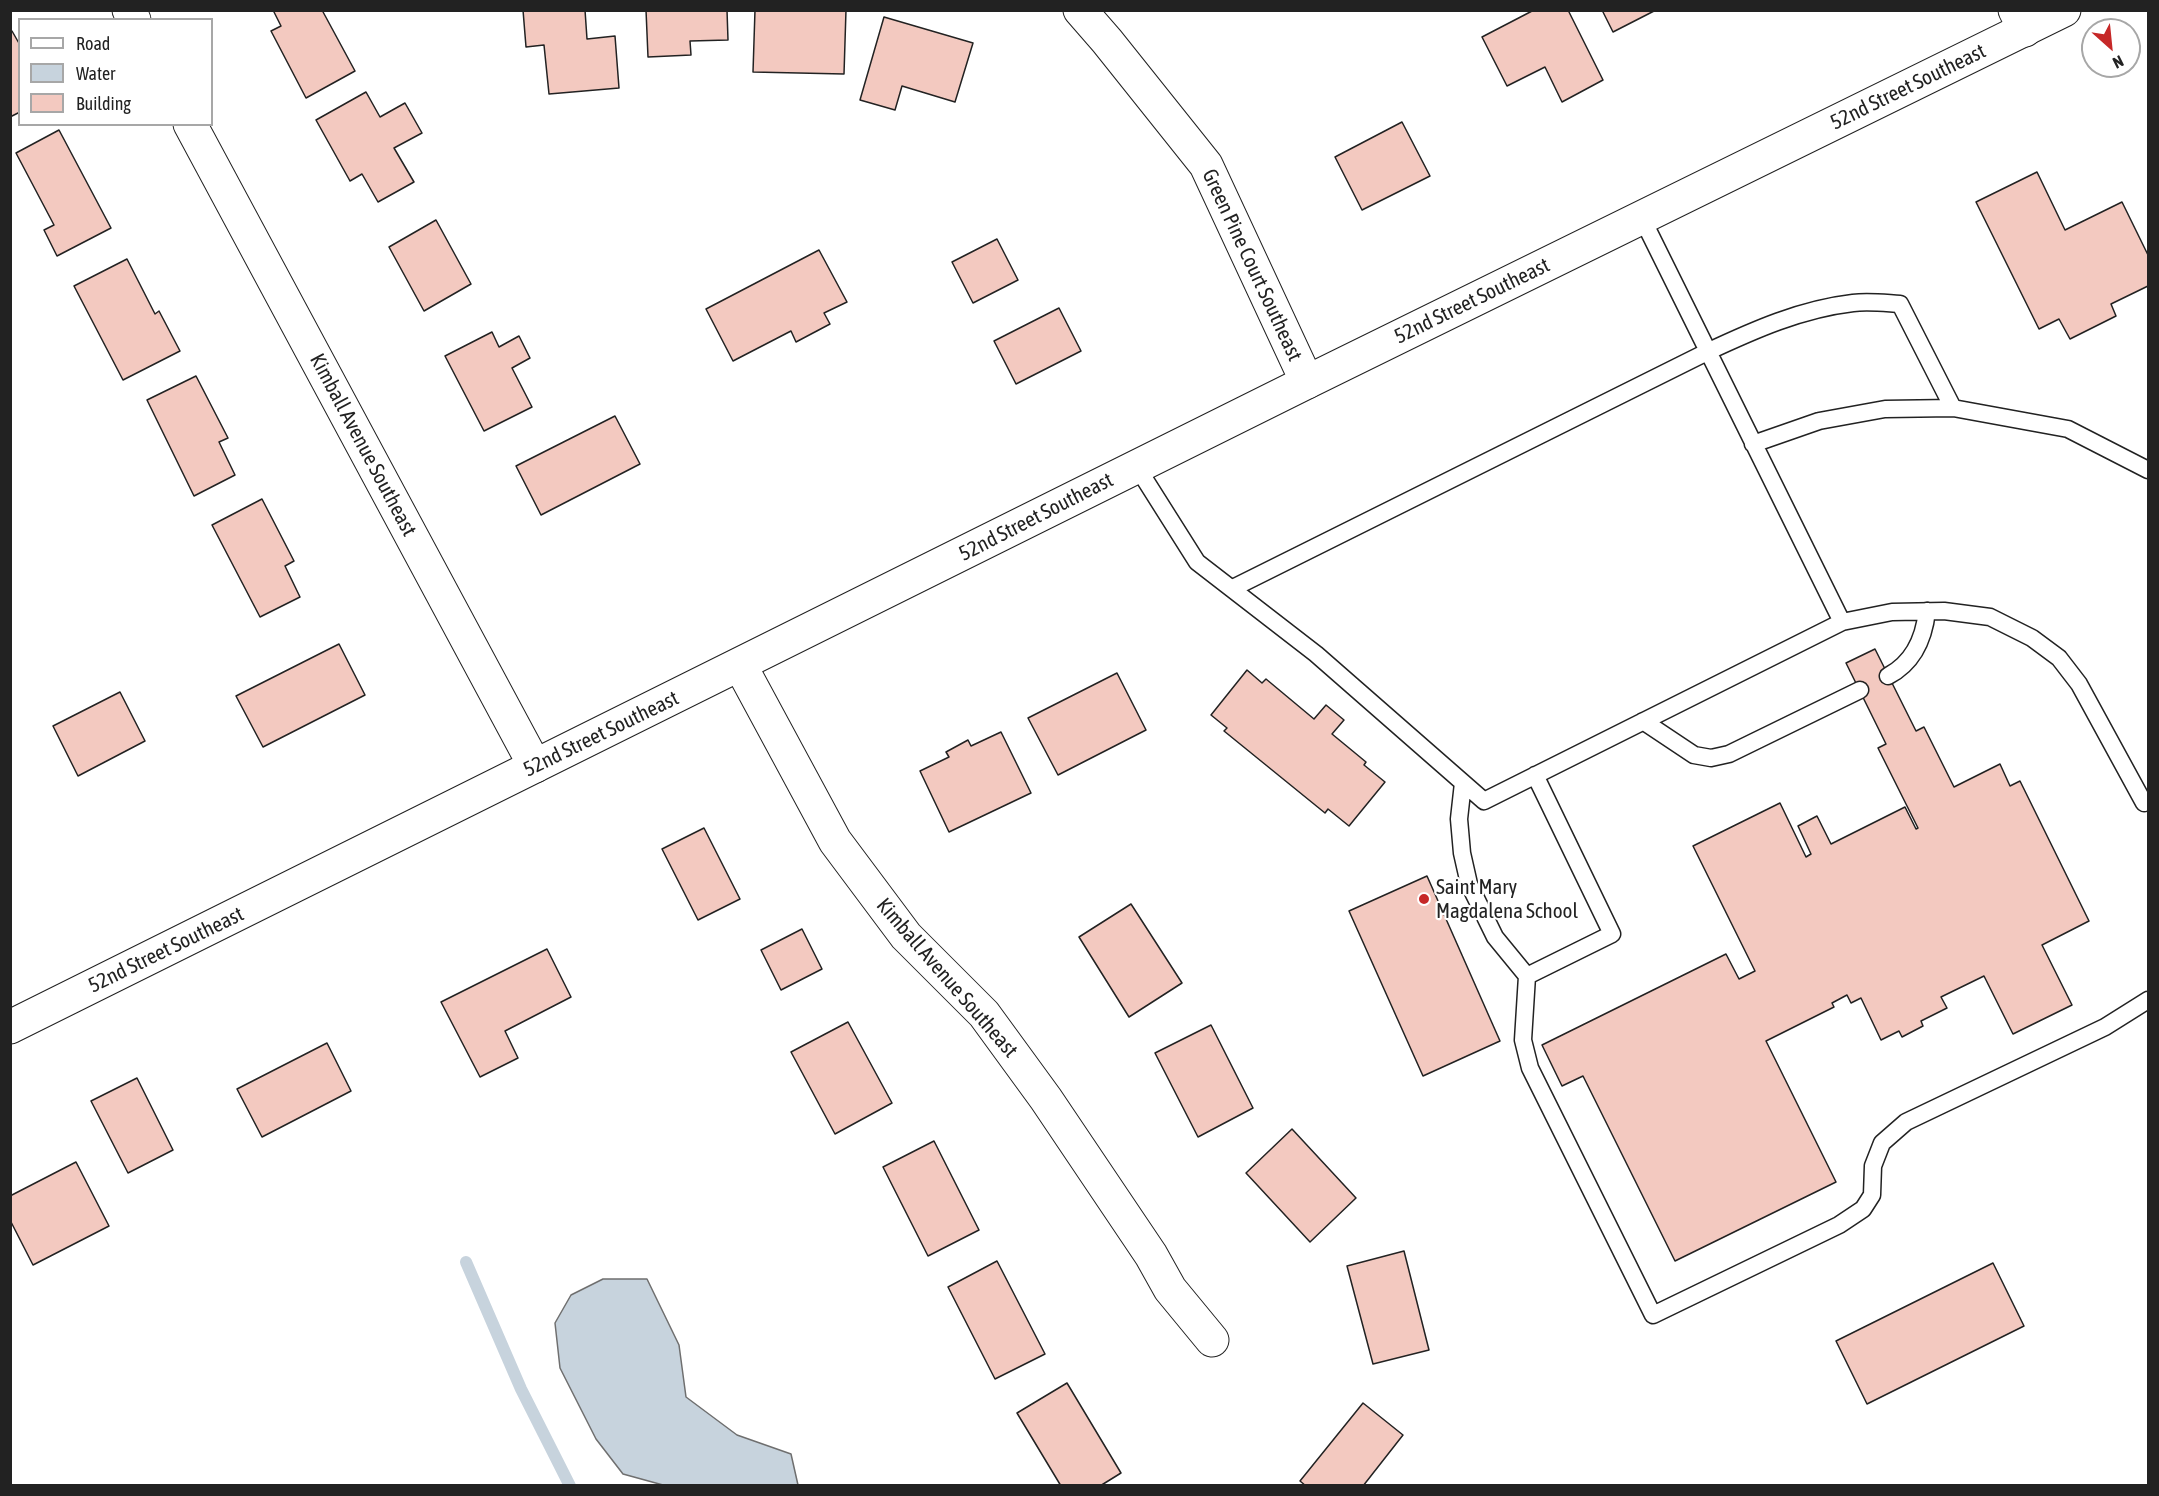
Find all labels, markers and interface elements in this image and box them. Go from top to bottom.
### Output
legend [18,18,213,126]
north arrow [2081,18,2141,78]
text: Road [76,33,110,54]
street label: 52nd Street Southeast [1826,39,1990,135]
text: N [2110,52,2127,72]
text: Water [76,63,115,84]
text: Building [76,93,131,114]
street label: Green Pine Court Southeast [1196,165,1308,365]
street label: 52nd Street Southeast [1390,253,1554,349]
street label: Kimball Avenue Southeast [304,350,422,540]
street label: 52nd Street Southeast [955,467,1117,567]
street label: 52nd Street Southeast [519,686,683,782]
place label: Saint Mary Magdalena School [1436,874,1578,924]
marker: Saint Mary Magdalena School [1417,892,1431,906]
street label: Kimball Avenue Southeast [871,893,1023,1063]
street label: 52nd Street Southeast [84,902,248,998]

